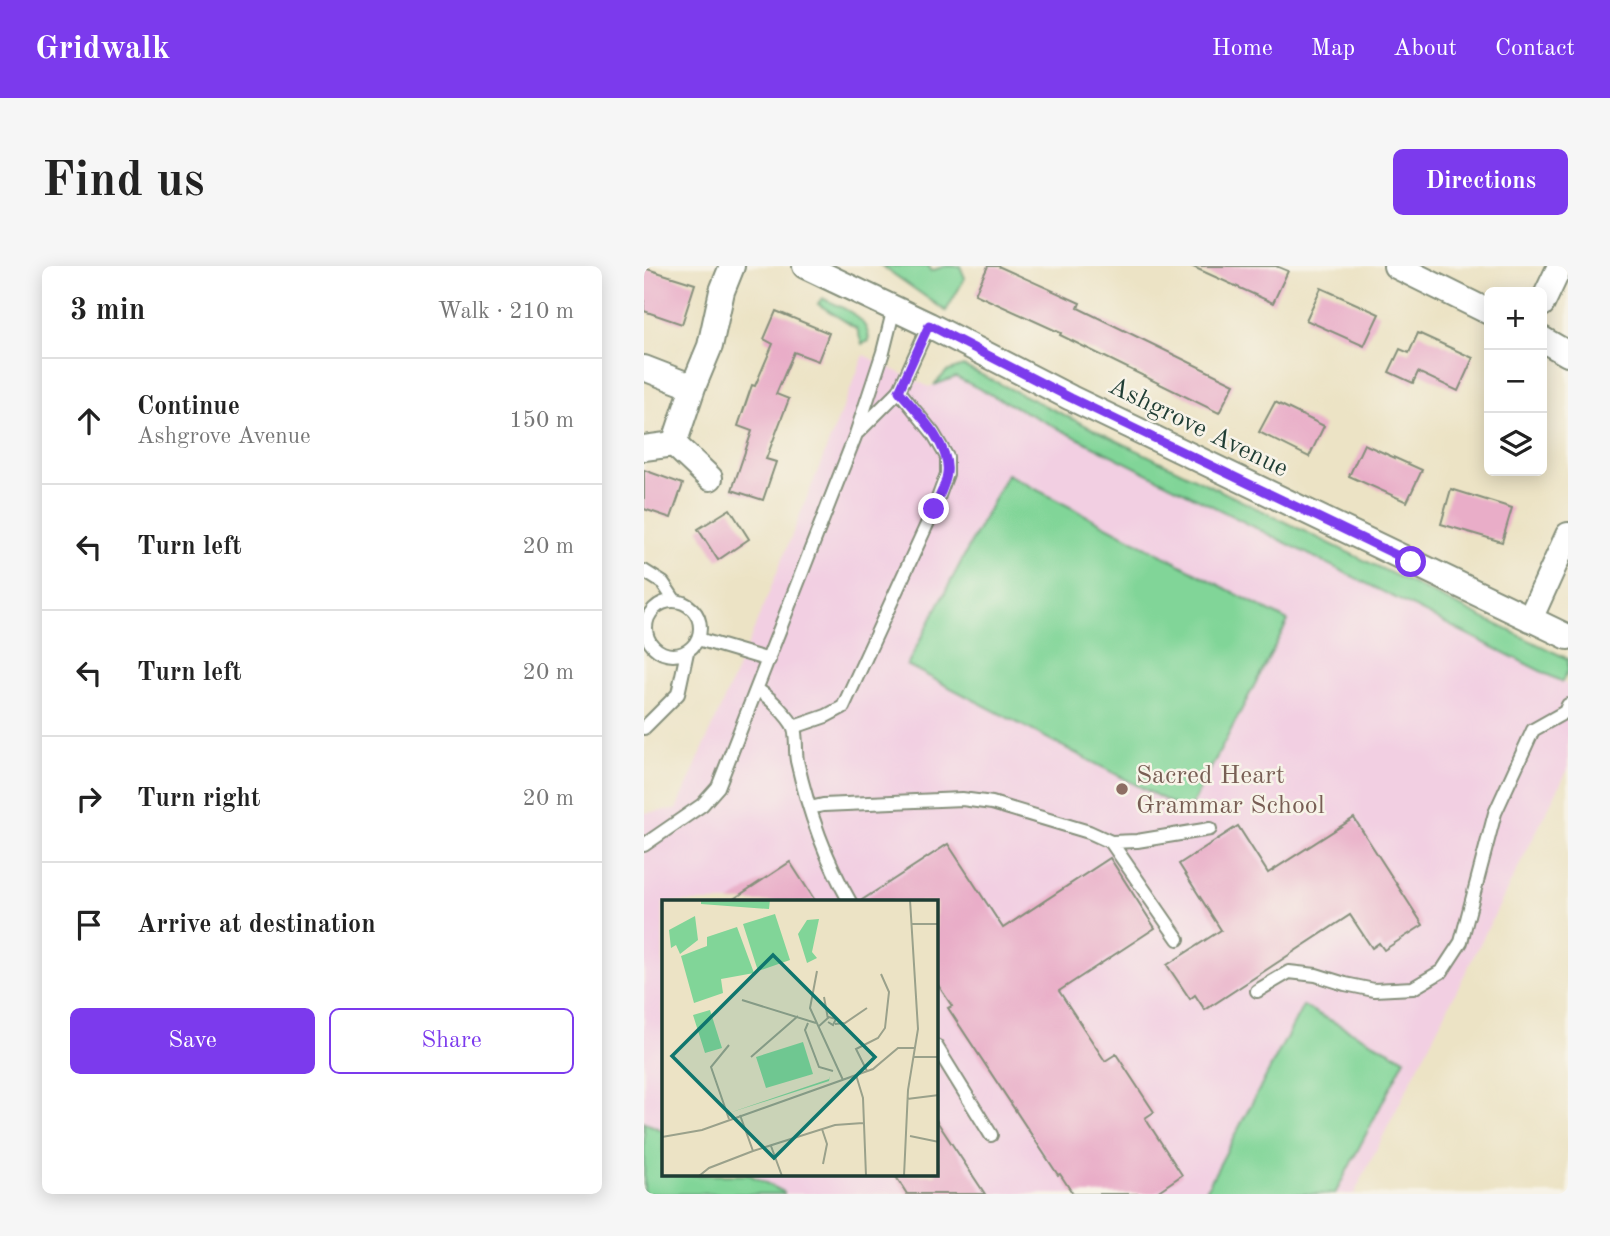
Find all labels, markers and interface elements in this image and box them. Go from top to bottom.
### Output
text: Gridwalk [35,33,170,66]
text: Home [1212,37,1273,61]
text: Map [1311,37,1355,61]
text: About [1393,37,1457,61]
text: Contact [1495,37,1575,61]
button: Directions [1393,149,1568,215]
text: Find us [42,158,205,207]
map controls [1484,287,1547,476]
button: + [1484,287,1547,350]
text: 3 min [70,296,145,326]
text: Walk · 210 m [438,300,574,323]
button: − [1484,350,1547,413]
street label: Ashgrove Avenue [1104,373,1292,482]
text: Continue [137,394,240,420]
icon: ahead [70,402,108,440]
text: 150 m [509,409,574,432]
button: layers [1484,413,1547,476]
text: Ashgrove Avenue [137,425,311,448]
route end [918,493,949,524]
icon: left [70,528,108,566]
text: Turn left [137,534,242,560]
text: 20 m [523,535,574,558]
route start [1395,546,1426,577]
icon: left [70,654,108,692]
text: Turn left [137,660,242,686]
text: 20 m [523,661,574,684]
place label: Sacred Heart Grammar School [1136,763,1325,819]
icon: right [70,780,108,818]
marker: Sacred Heart Grammar School [1114,781,1130,797]
text: Turn right [137,786,260,812]
text: 20 m [523,787,574,810]
inset map [662,900,938,1177]
icon: arrive [70,906,108,944]
text: Arrive at destination [137,912,376,938]
button: Save [70,1008,315,1074]
button: Share [329,1008,574,1074]

